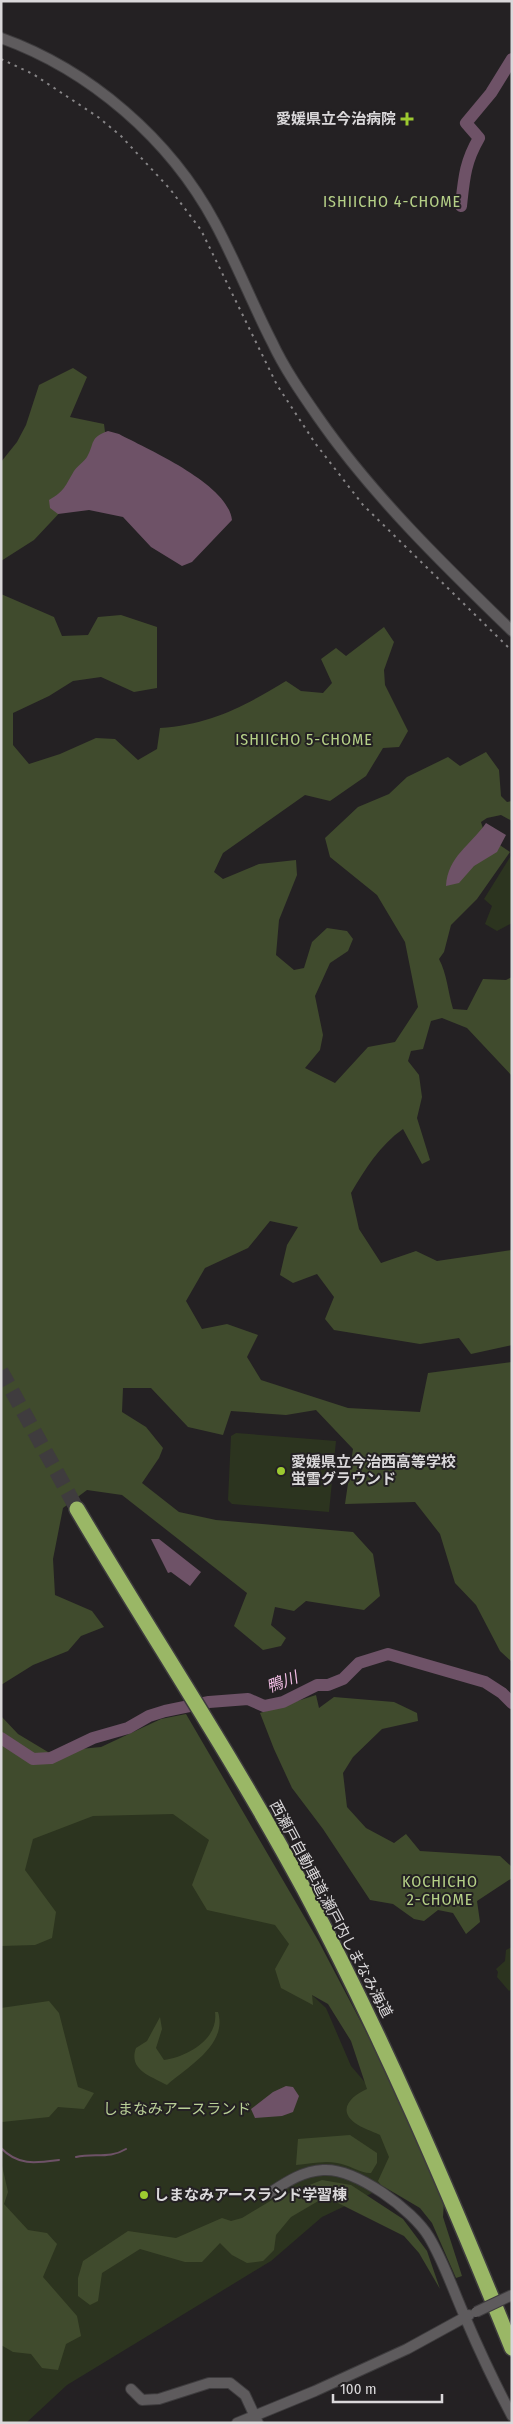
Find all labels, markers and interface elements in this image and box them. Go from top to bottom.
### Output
place label: 愛媛県立今治病院 [276,110,396,128]
marker: 愛媛県立今治病院 [400,112,414,126]
district label: ISHIICHO 4-CHOME [323,192,461,211]
district label: ISHIICHO 5-CHOME [235,730,373,749]
place label: 愛媛県立今治西高等学校 蛍雪グラウンド [291,1453,456,1488]
marker: 愛媛県立今治西高等学校 蛍雪グラウンド [275,1465,287,1477]
water label: 鴨川 [264,1667,302,1697]
street label: 西瀬戸自動車道;瀬戸内しまなみ海道 [266,1797,396,2021]
district label: KOCHICHO 2-CHOME [402,1872,478,1909]
park label: しまなみアースランド [103,2100,251,2118]
place label: しまなみアースランド学習棟 [154,2186,347,2204]
marker: しまなみアースランド学習棟 [138,2189,150,2201]
scale bar [333,2372,442,2404]
text: 100 m [340,2380,377,2398]

